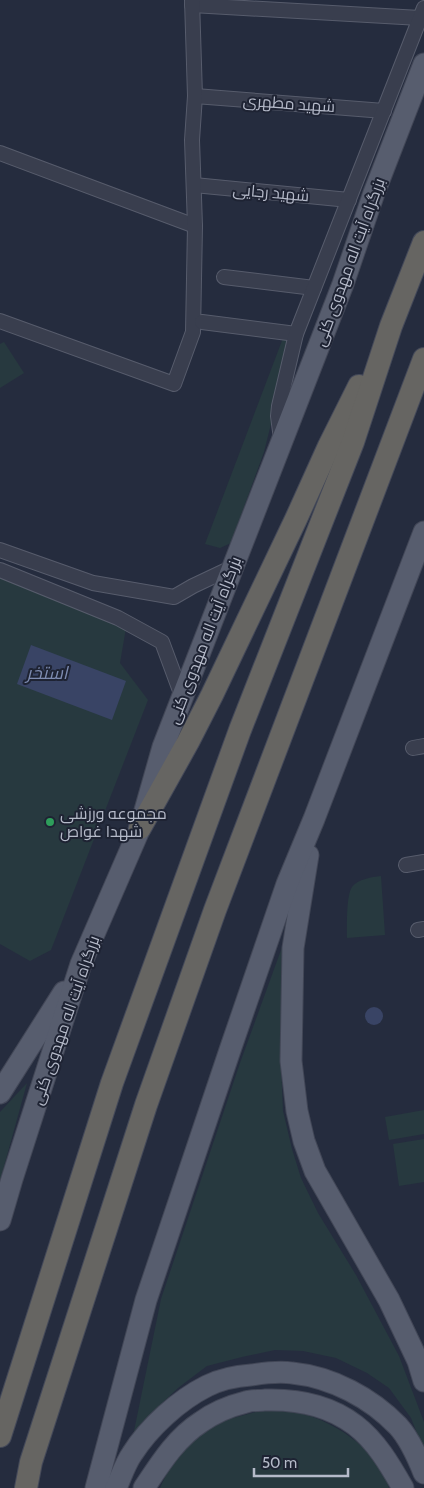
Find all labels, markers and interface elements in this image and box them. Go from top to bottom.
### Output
street label: شهید مطهری [242,91,336,117]
street label: بزرگراه آیت اله مهدوی کنی [310,175,390,349]
street label: شهید رجایی [232,180,310,206]
street label: بزرگراه آیت اله مهدوی کنی [164,554,246,727]
water label: استخر [24,662,70,684]
place label: مجموعه ورزشی شهدا غواص [60,804,167,842]
marker: مجموعه ورزشی شهدا غواص [44,816,56,828]
street label: بزرگراه آیت اله مهدوی کنی [28,933,104,1108]
scale bar [254,1446,348,1478]
text: 50 m [262,1454,297,1472]

